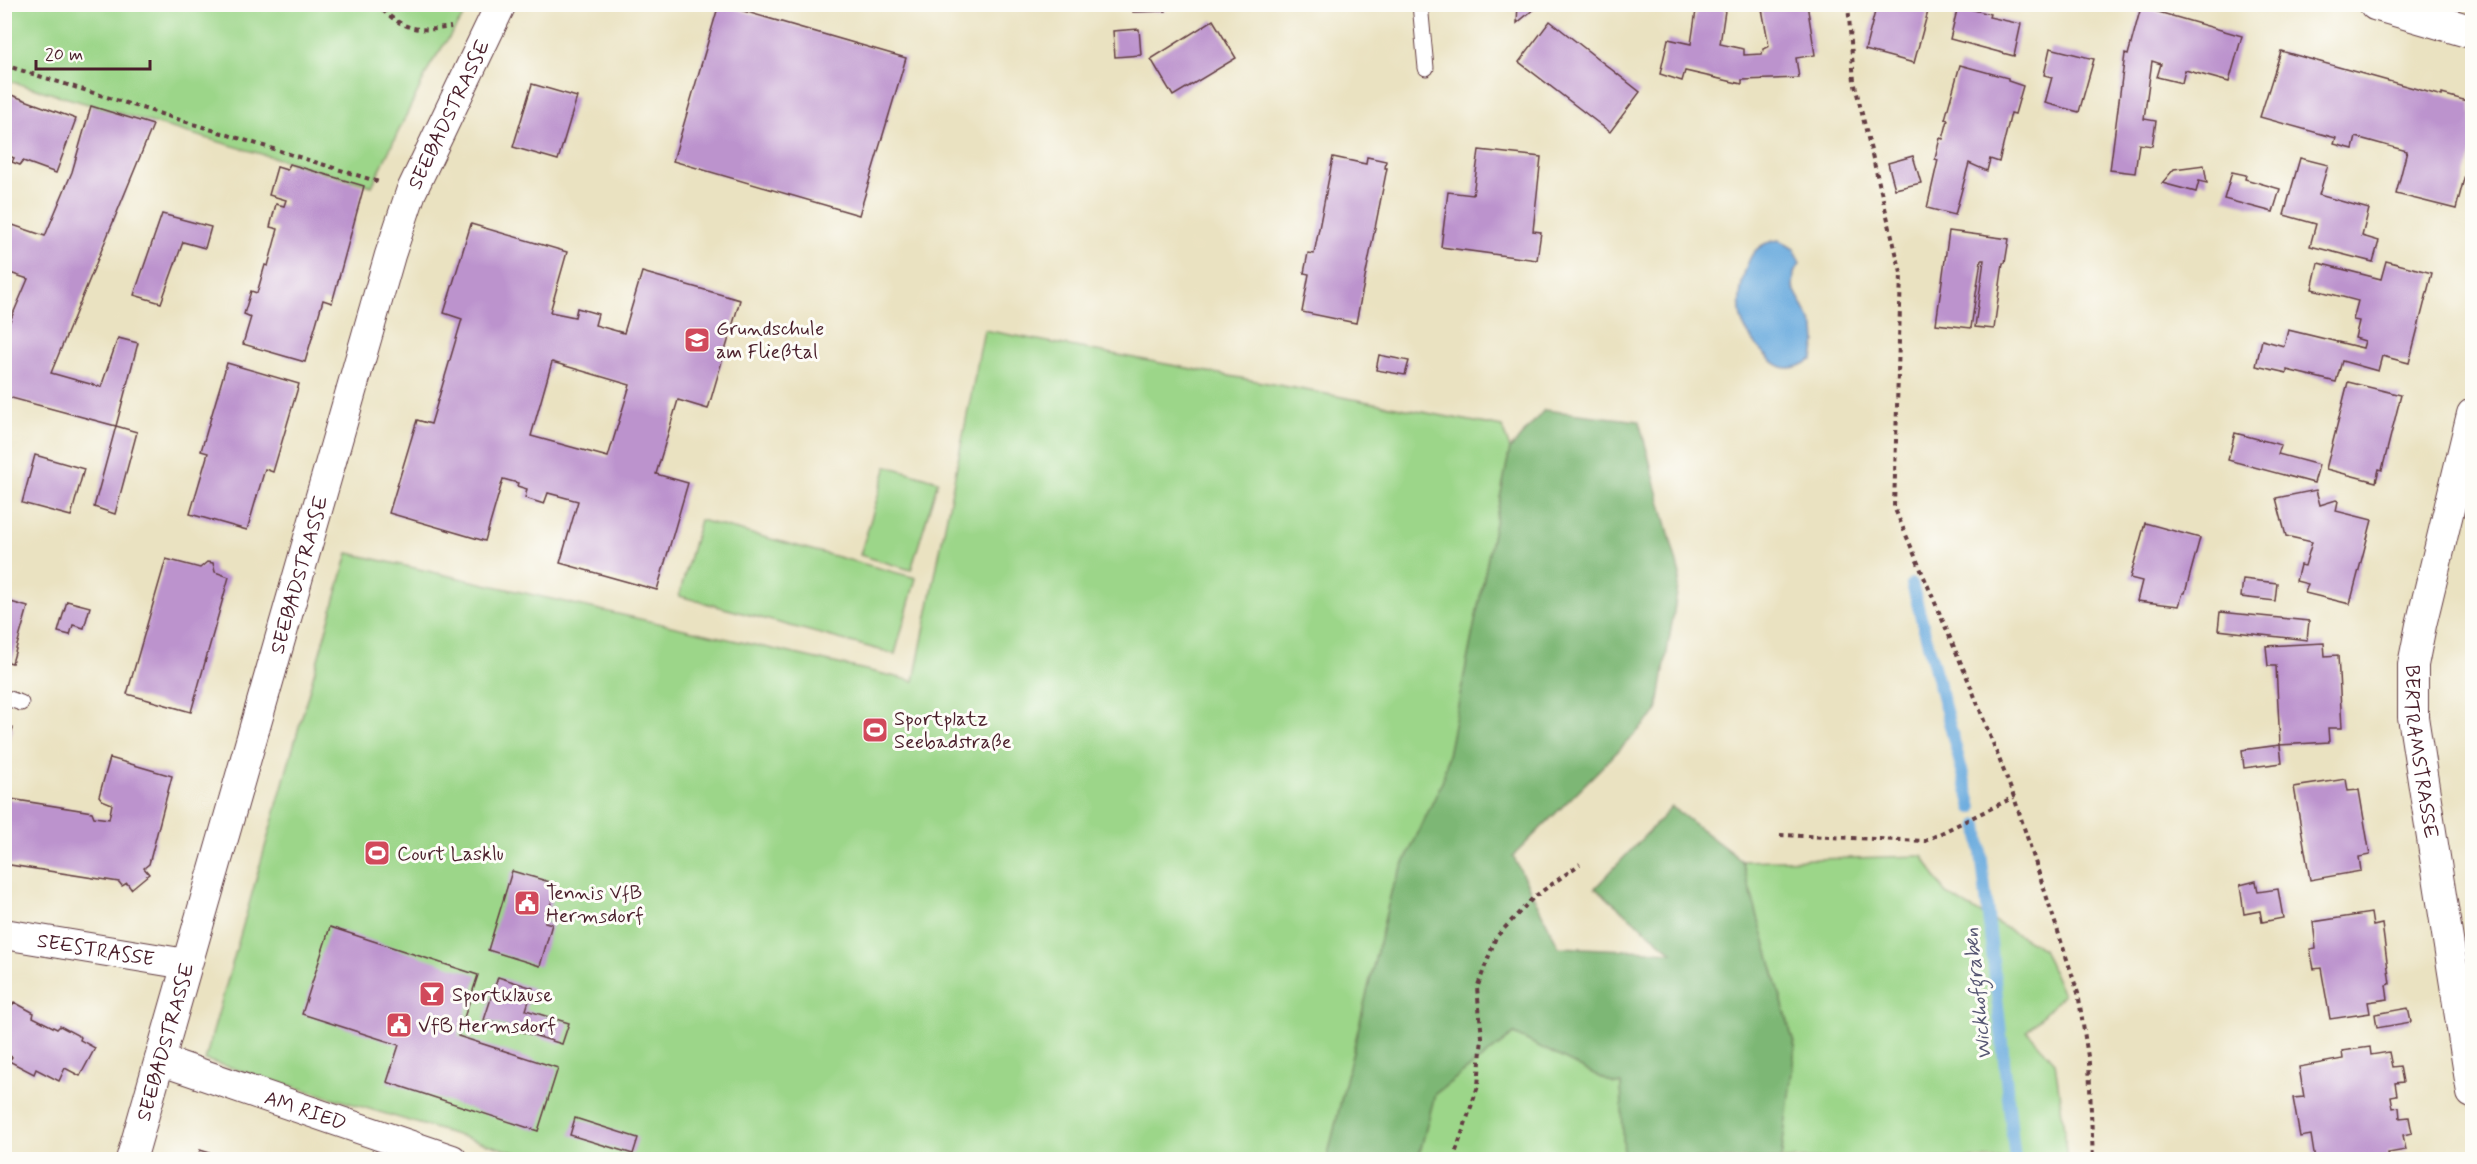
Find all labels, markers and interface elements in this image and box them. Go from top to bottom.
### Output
scale bar [36,33,150,71]
street label: SEEBADSTRASSE [402,35,497,194]
text: 20 m [45,43,83,67]
place label: Grundschule am Fließtal [716,316,824,366]
school or university icon: Grundschule am Fließtal [682,325,712,355]
street label: SEEBADSTRASSE [265,493,335,657]
street label: BERTRAMSTRASSE [2398,665,2444,840]
place label: Sportplatz Seebadstraße [894,706,1012,756]
sports icon: Sportplatz Seebadstraße [860,715,890,745]
sports icon: Court Lasklu [362,838,392,868]
place label: Court Lasklu [397,841,504,868]
place label: Tennis VfB Hermsdorf [546,880,644,930]
public building icon: Tennis VfB Hermsdorf [512,888,542,918]
water label: Wickhofgraben [1957,926,2001,1061]
street label: SEESTRASSE [35,928,156,974]
street label: SEEBADSTRASSE [131,960,202,1124]
bar icon: Sportklause [417,979,447,1009]
place label: Sportklause [452,982,553,1009]
public building icon: VfB Hermsdorf [384,1010,414,1040]
place label: VfB Hermsdorf [418,1013,556,1040]
street label: AM RIED [261,1085,350,1138]

